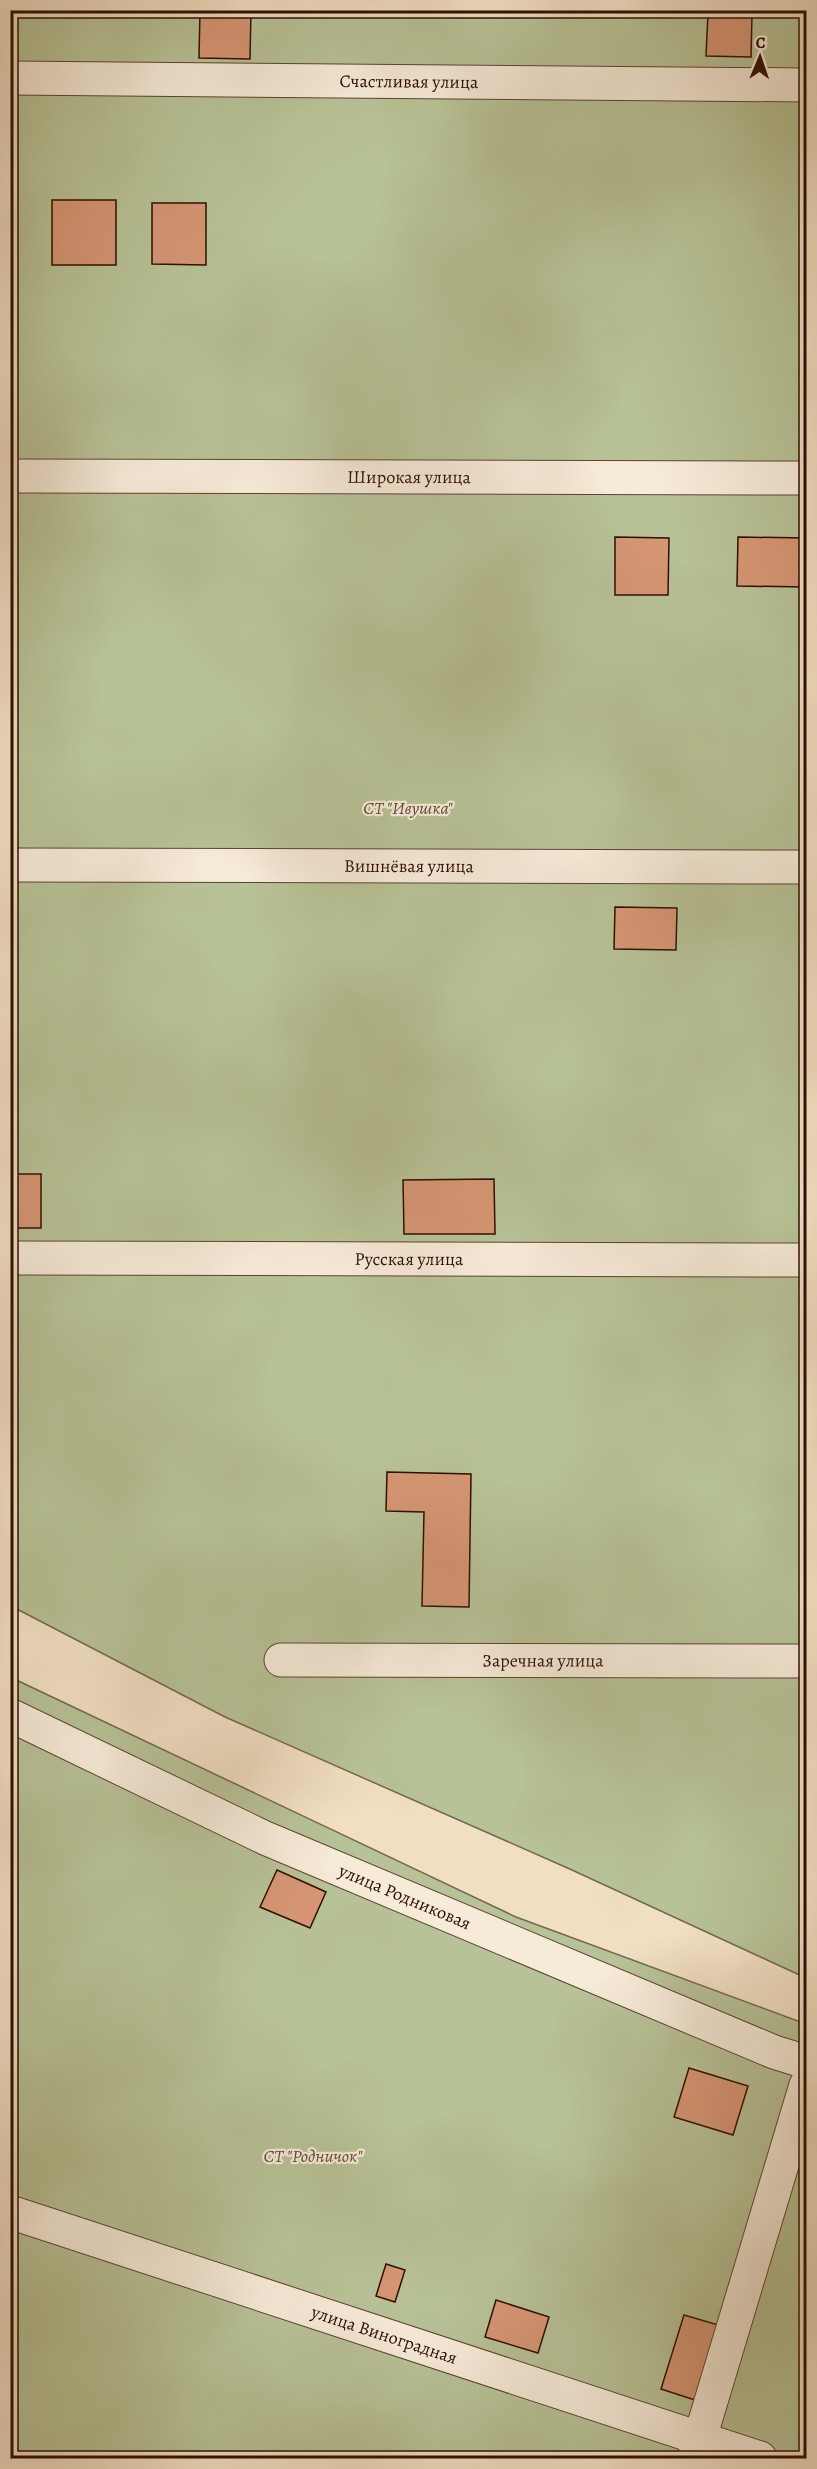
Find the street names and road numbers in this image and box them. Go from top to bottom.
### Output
street label: Счастливая улица [340,69,479,94]
street label: Широкая улица [347,465,472,489]
street label: Вишнёвая улица [344,854,475,878]
street label: Русская улица [355,1247,464,1271]
street label: Заречная улица [482,1648,604,1673]
street label: улица Родниковая [334,1858,475,1935]
street label: улица Виноградная [307,2299,460,2370]

